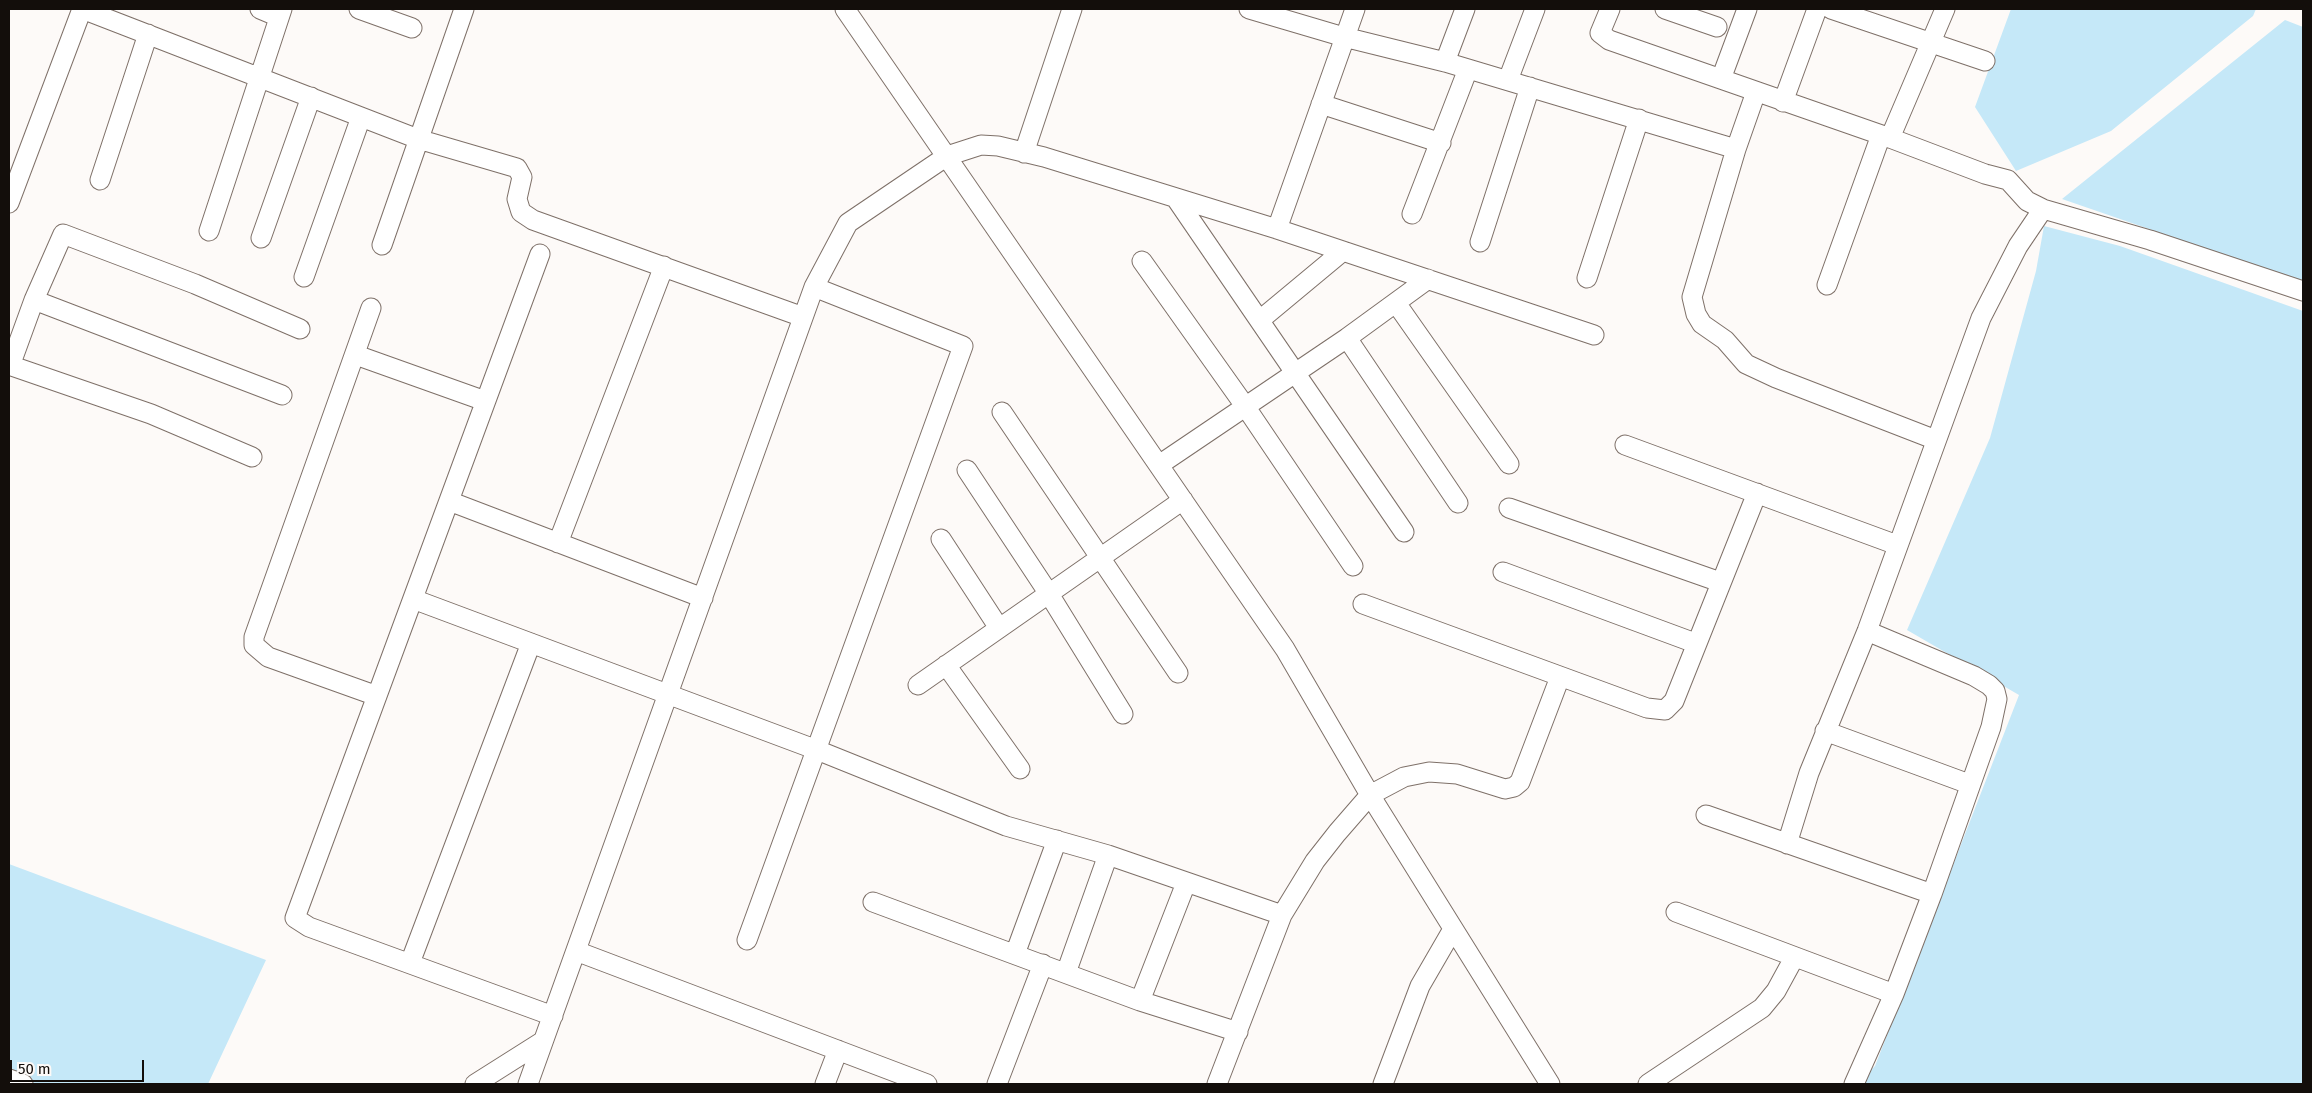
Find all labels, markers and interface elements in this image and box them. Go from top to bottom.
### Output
scale bar [12,1050,146,1082]
text: 50 m [18,1060,51,1078]

